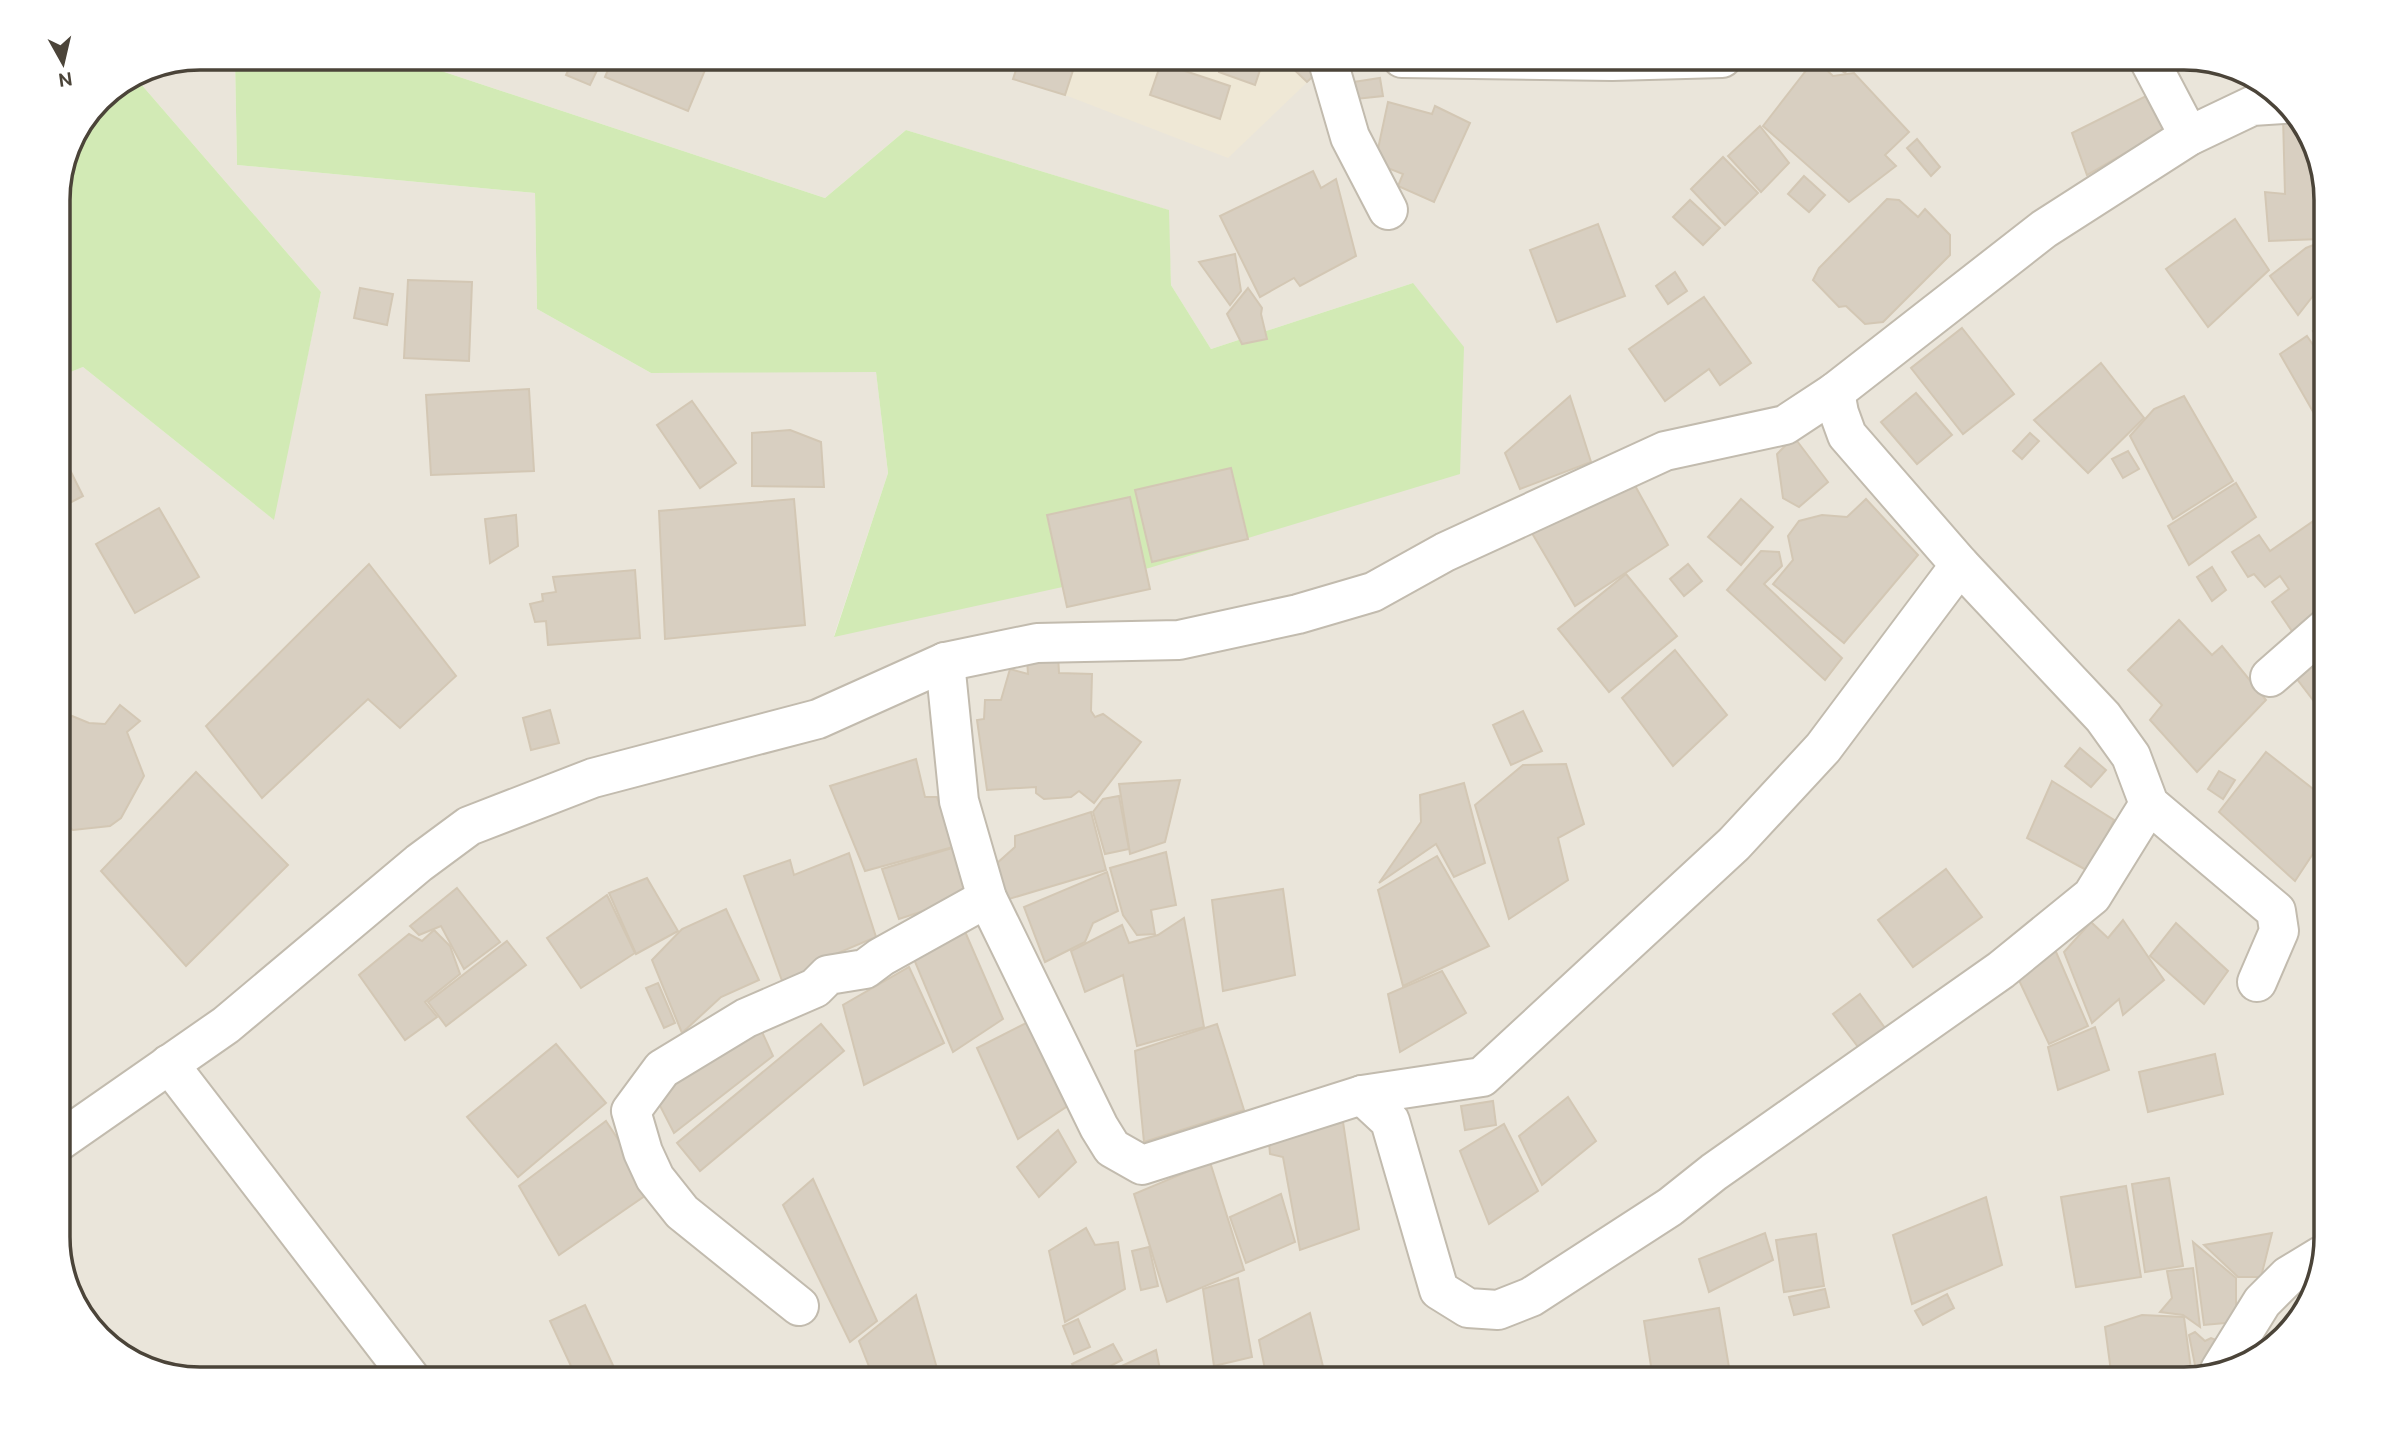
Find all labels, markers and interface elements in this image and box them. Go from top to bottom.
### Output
north arrow [28,28,98,98]
text: N [57,68,74,92]

